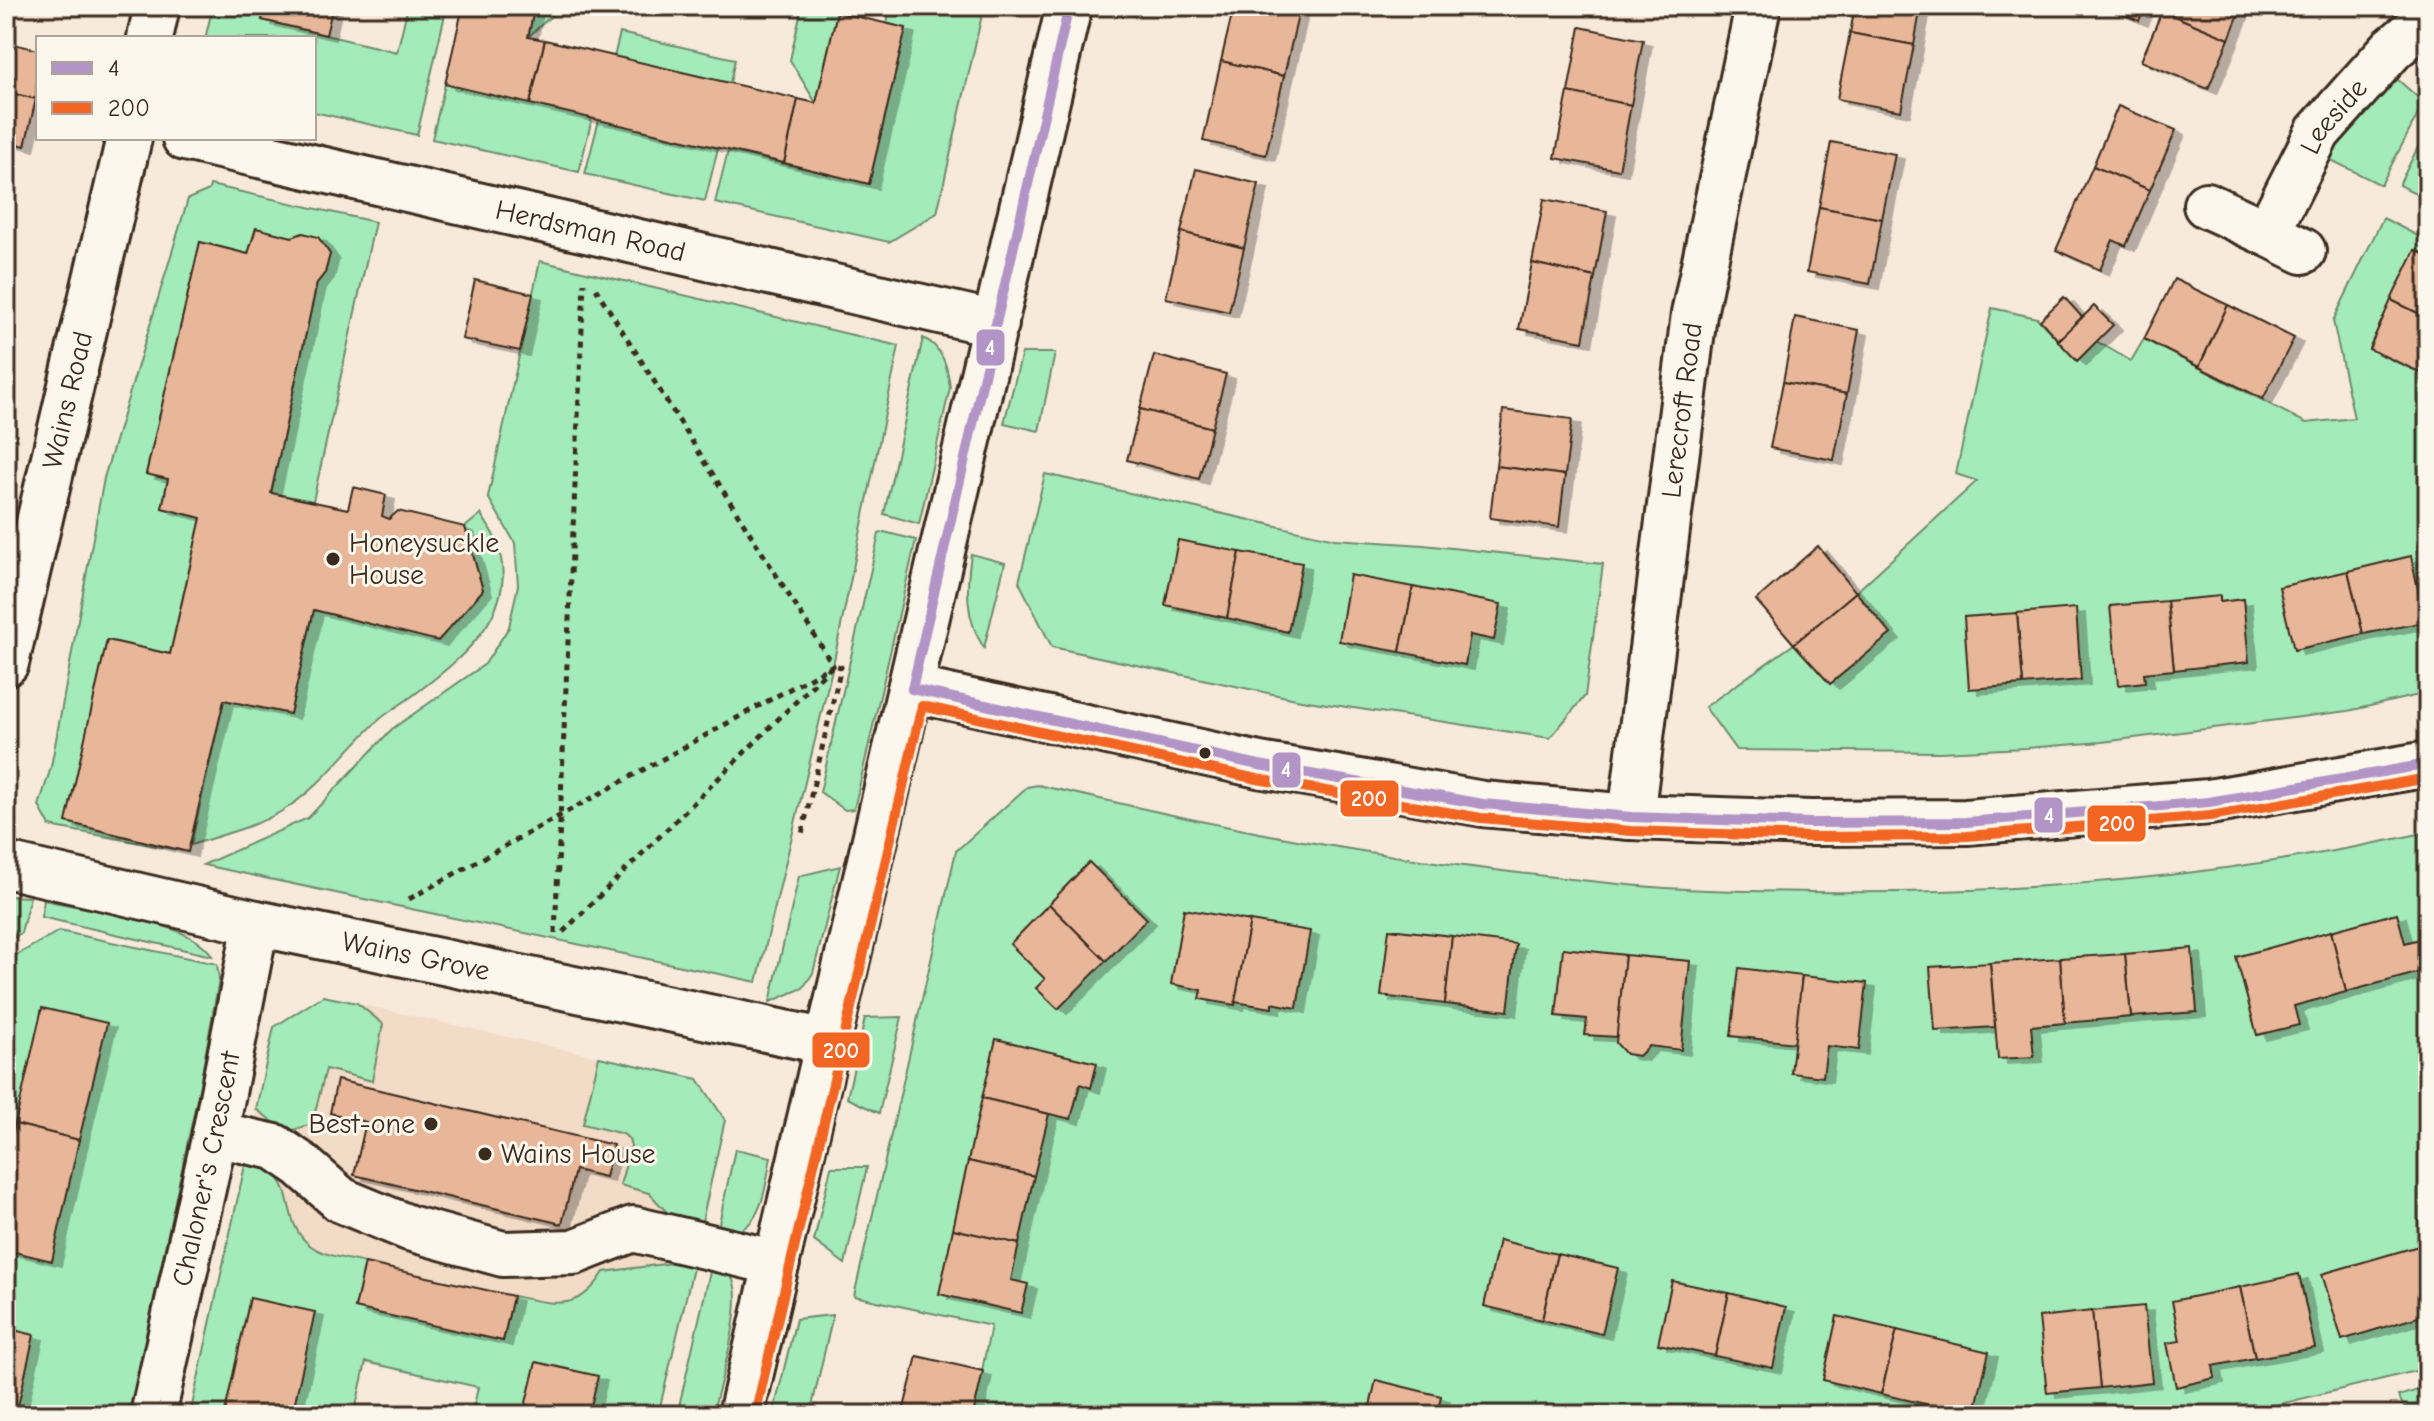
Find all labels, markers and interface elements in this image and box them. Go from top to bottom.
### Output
legend [36,36,316,140]
text: 4 [108,54,120,82]
street label: Leeside [2294,72,2374,159]
text: 200 [108,94,150,122]
street label: Herdsman Road [492,194,689,268]
street label: Lerecroft Road [1655,321,1709,500]
street label: Wains Road [36,328,99,472]
line badge: 4 [975,328,1006,367]
text: 4 [985,335,995,361]
place label: Honeysuckle House [349,527,499,591]
marker: Honeysuckle House [324,550,342,568]
unlabelled marker [1197,745,1213,761]
line badge: 4 [1271,751,1302,789]
text: 4 [1281,757,1291,783]
line badge: 200 [1339,779,1400,818]
text: 200 [1351,786,1387,812]
line badge: 4 [2033,796,2064,834]
text: 4 [2044,803,2054,829]
line badge: 200 [2086,804,2147,843]
text: 200 [2099,811,2135,837]
street label: Wains Grove [339,925,493,987]
line badge: 200 [811,1031,871,1069]
text: 200 [823,1038,859,1064]
street label: Chaloner's Crescent [166,1048,247,1289]
place label: Best-one [308,1108,415,1140]
marker: Best-one [422,1115,440,1133]
place label: Wains House [501,1138,656,1170]
marker: Wains House [476,1145,494,1163]

